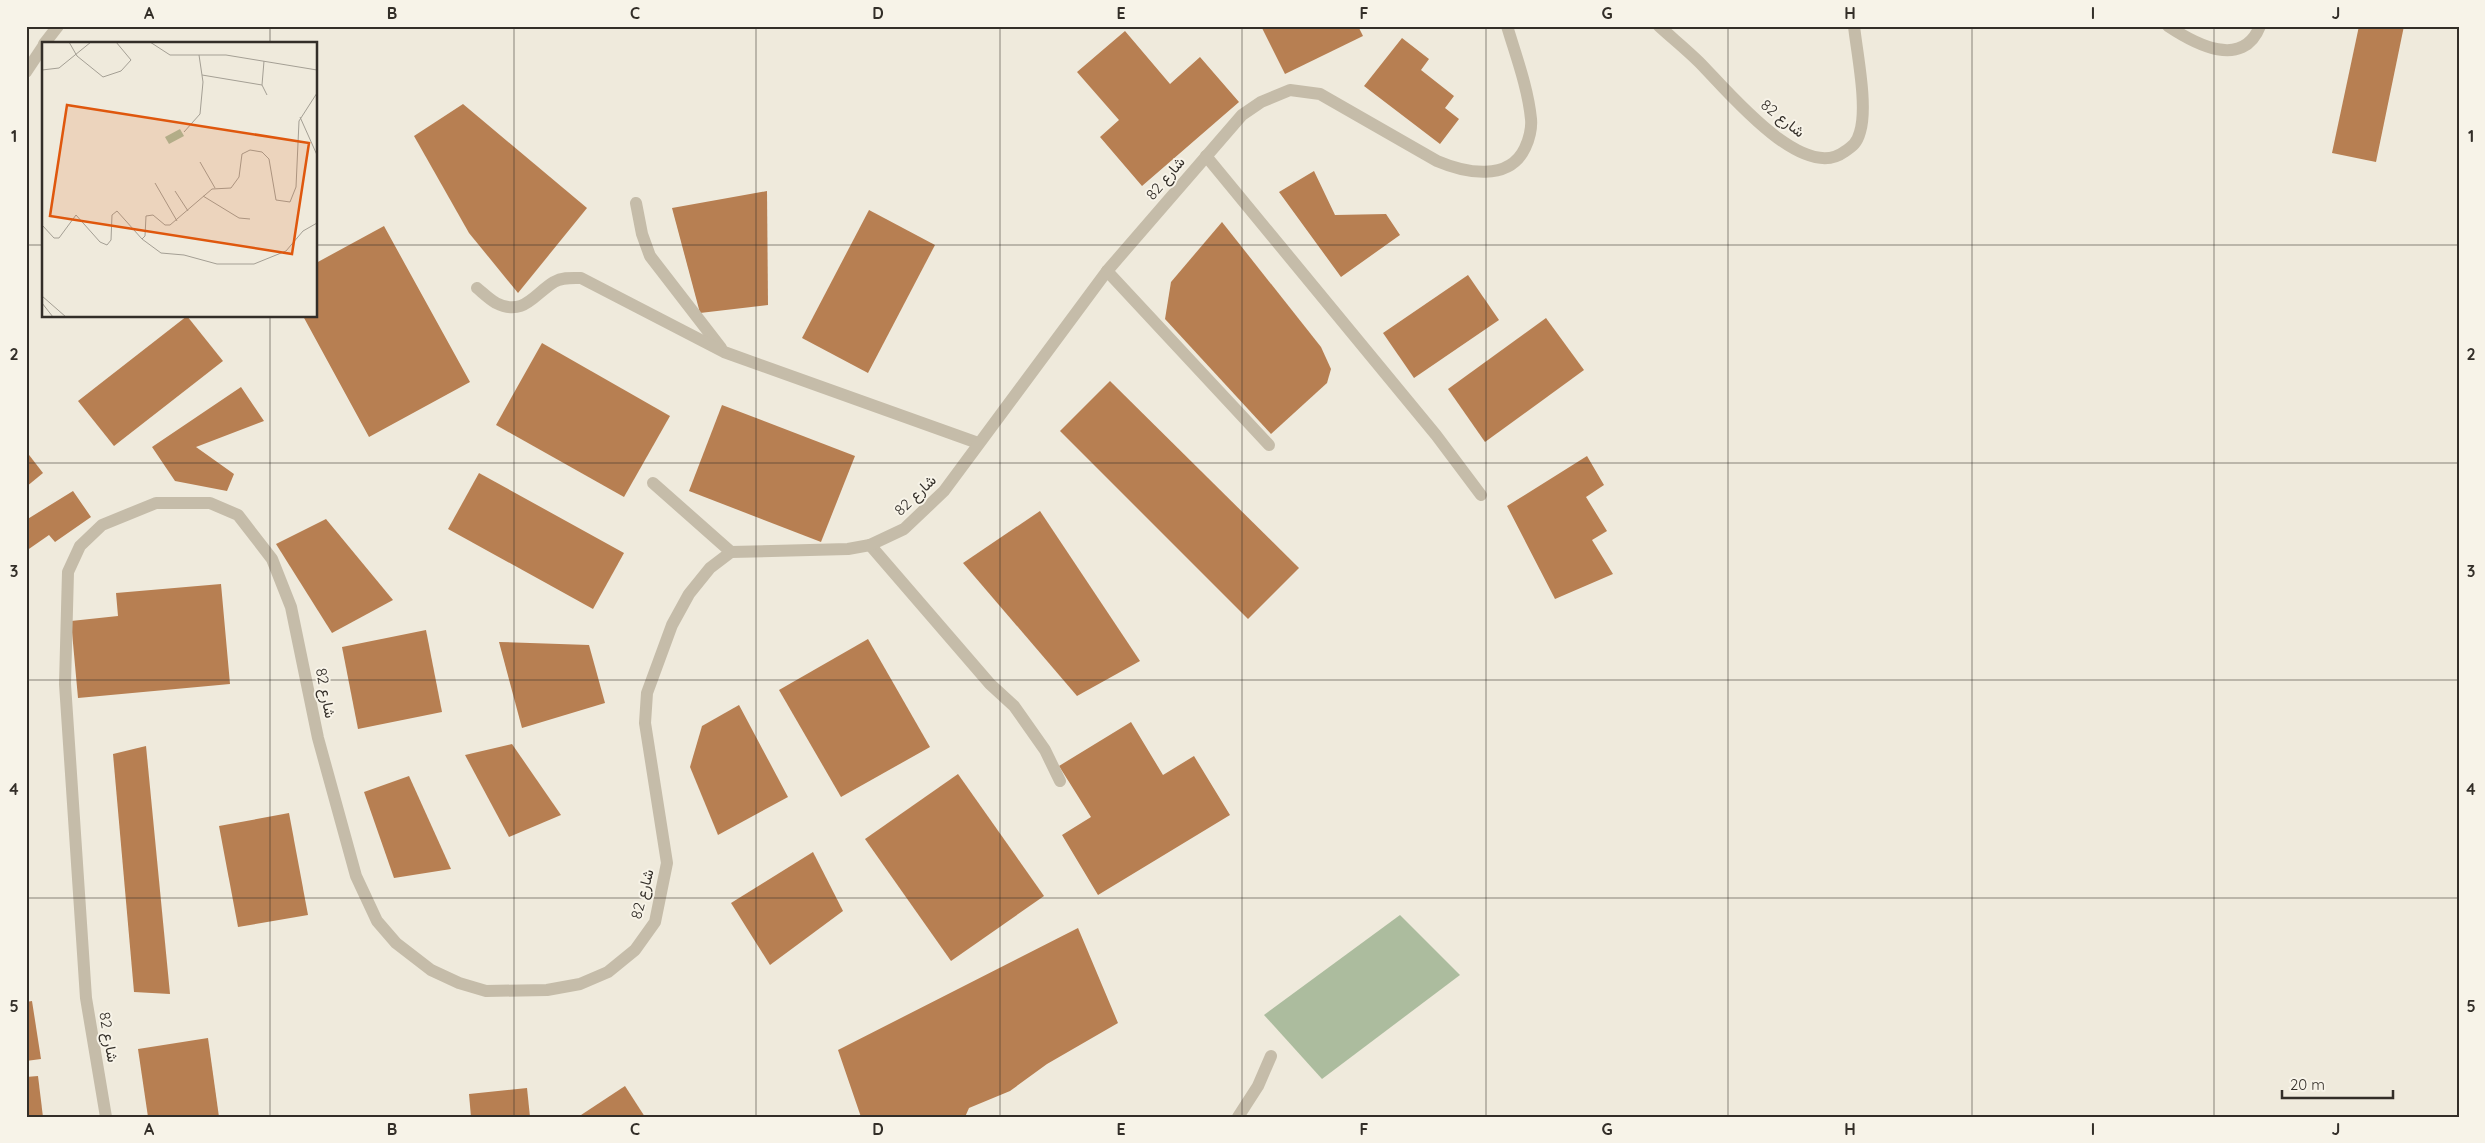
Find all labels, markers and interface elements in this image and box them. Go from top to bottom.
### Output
text: A [144,3,155,23]
text: B [387,3,397,23]
text: C [630,3,640,23]
text: D [872,3,884,23]
text: E [1116,3,1126,23]
text: F [1360,3,1369,23]
text: G [1601,3,1613,23]
text: H [1844,3,1856,23]
text: I [2091,3,2095,23]
text: J [2332,3,2340,23]
inset map [42,42,318,318]
street label: شارع 82 [1756,95,1809,143]
text: 1 [11,126,17,146]
text: 1 [2468,126,2474,146]
street label: شارع 82 [1141,152,1190,205]
text: 2 [9,344,19,364]
text: 2 [2466,344,2476,364]
street label: شارع 82 [890,470,941,521]
text: 3 [10,561,18,581]
text: 3 [2467,561,2475,581]
street label: شارع 82 [310,666,340,720]
text: 4 [9,779,19,799]
text: 4 [2466,779,2476,799]
street label: شارع 82 [626,867,660,921]
text: 5 [9,996,19,1016]
text: 5 [2466,996,2476,1016]
street label: شارع 82 [93,1010,123,1064]
scale bar [2282,1068,2394,1100]
text: 20 m [2290,1075,2325,1094]
text: A [144,1119,155,1139]
text: B [387,1119,397,1139]
text: C [630,1119,640,1139]
text: D [872,1119,884,1139]
text: E [1116,1119,1126,1139]
text: F [1360,1119,1369,1139]
text: G [1601,1119,1613,1139]
text: H [1844,1119,1856,1139]
text: I [2091,1119,2095,1139]
text: J [2332,1119,2340,1139]

